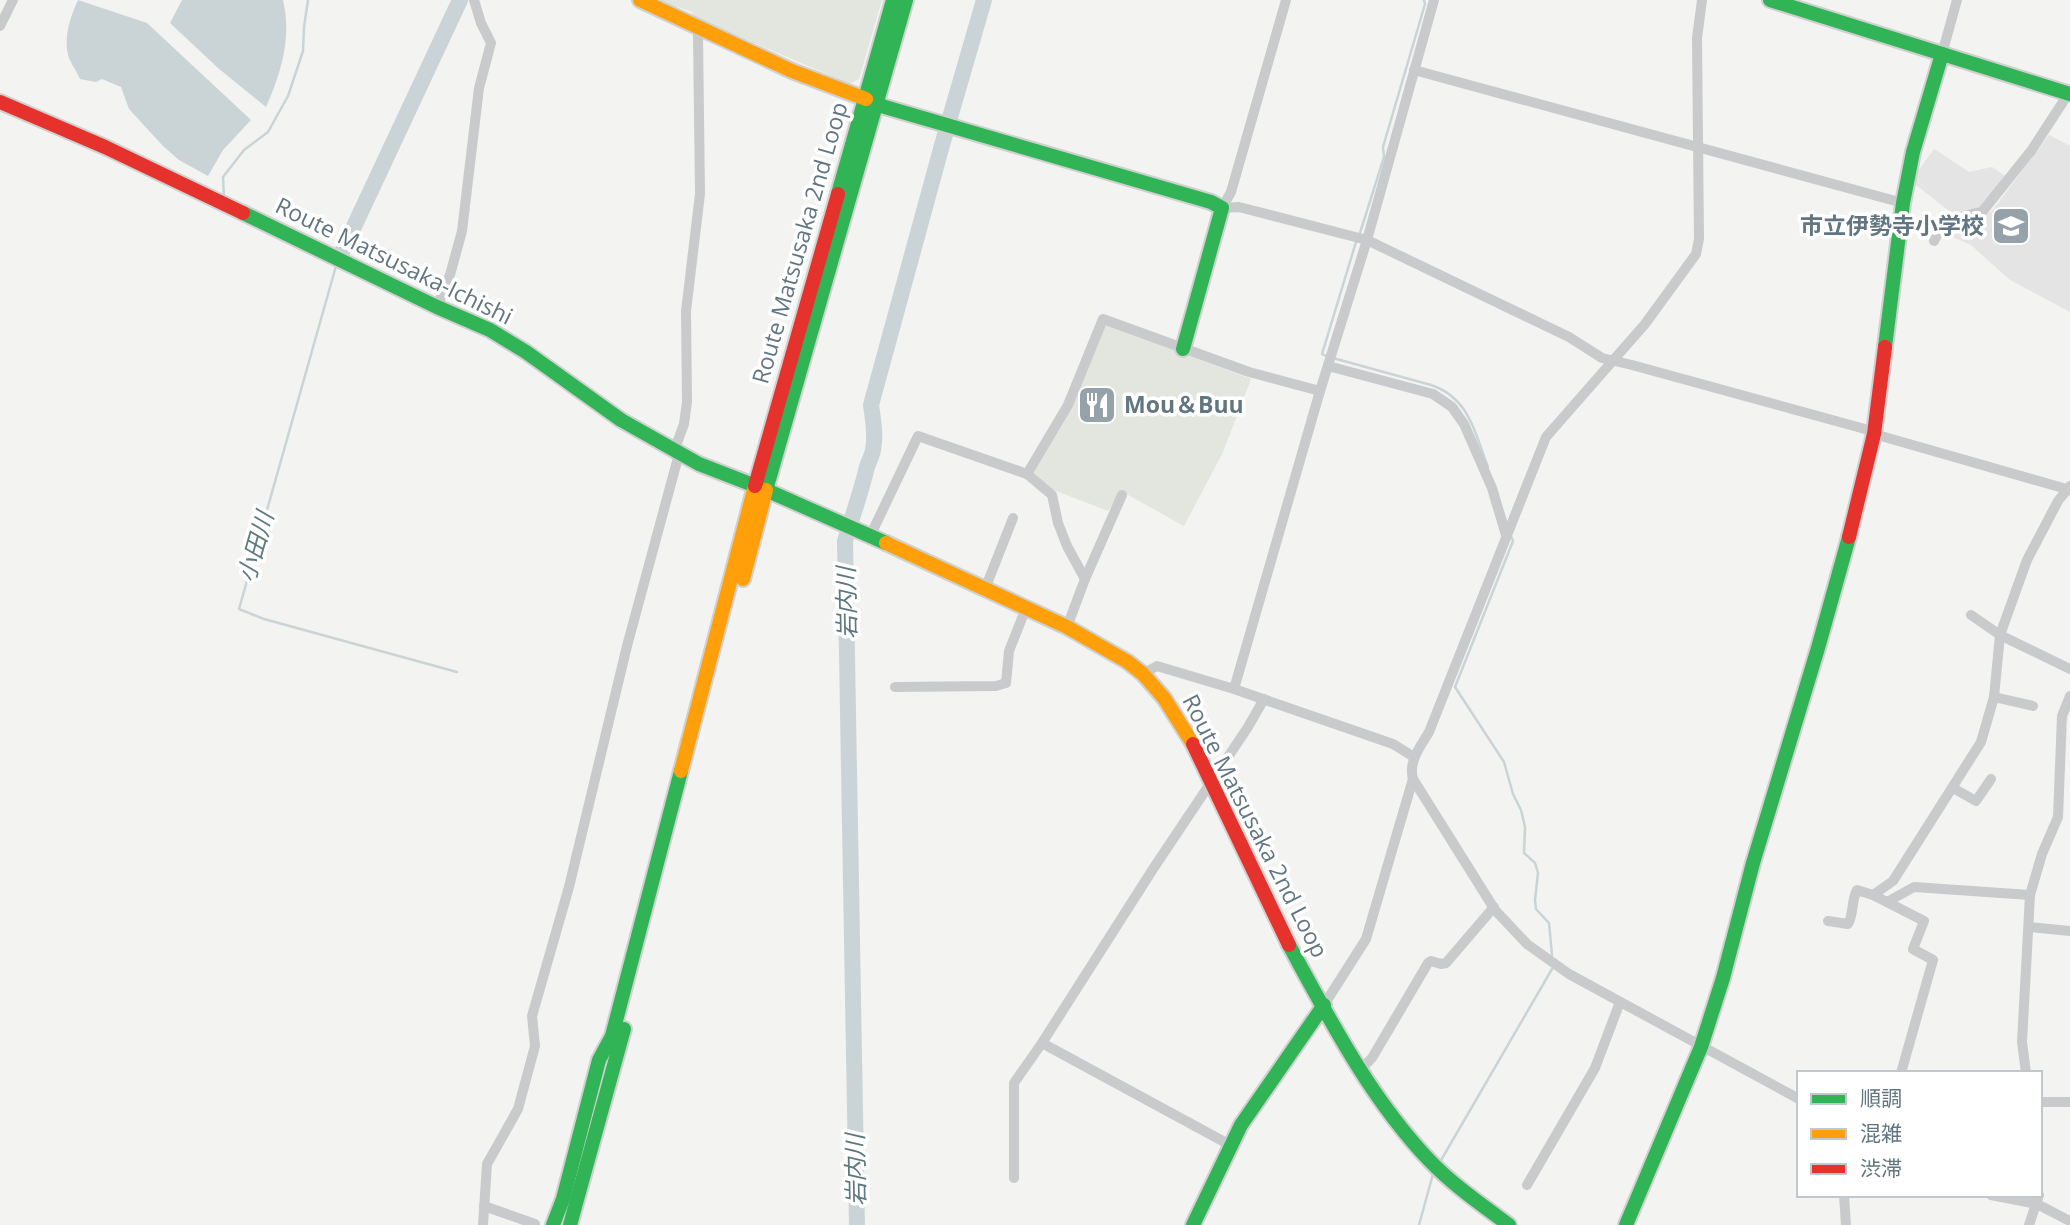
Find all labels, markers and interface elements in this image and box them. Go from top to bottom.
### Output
street label: Route Matsusaka 2nd Loop [743,98,855,387]
street label: Route Matsusaka-Ichishi [270,189,518,332]
school or university icon: 市立伊勢寺小学校 [1990,205,2032,247]
place label: 市立伊勢寺小学校 [1800,209,1984,241]
restaurant icon: Mou＆Buu [1076,384,1118,426]
place label: Mou＆Buu [1124,388,1244,420]
water label: 小田川 [229,505,281,586]
water label: 岩内川 [828,564,863,639]
street label: Route Matsusaka 2nd Loop [1175,688,1336,963]
legend [1797,1071,2042,1197]
text: 順調 [1860,1084,1902,1112]
text: 混雑 [1860,1119,1902,1147]
water label: 岩内川 [837,1131,872,1206]
text: 渋滞 [1860,1154,1902,1182]

